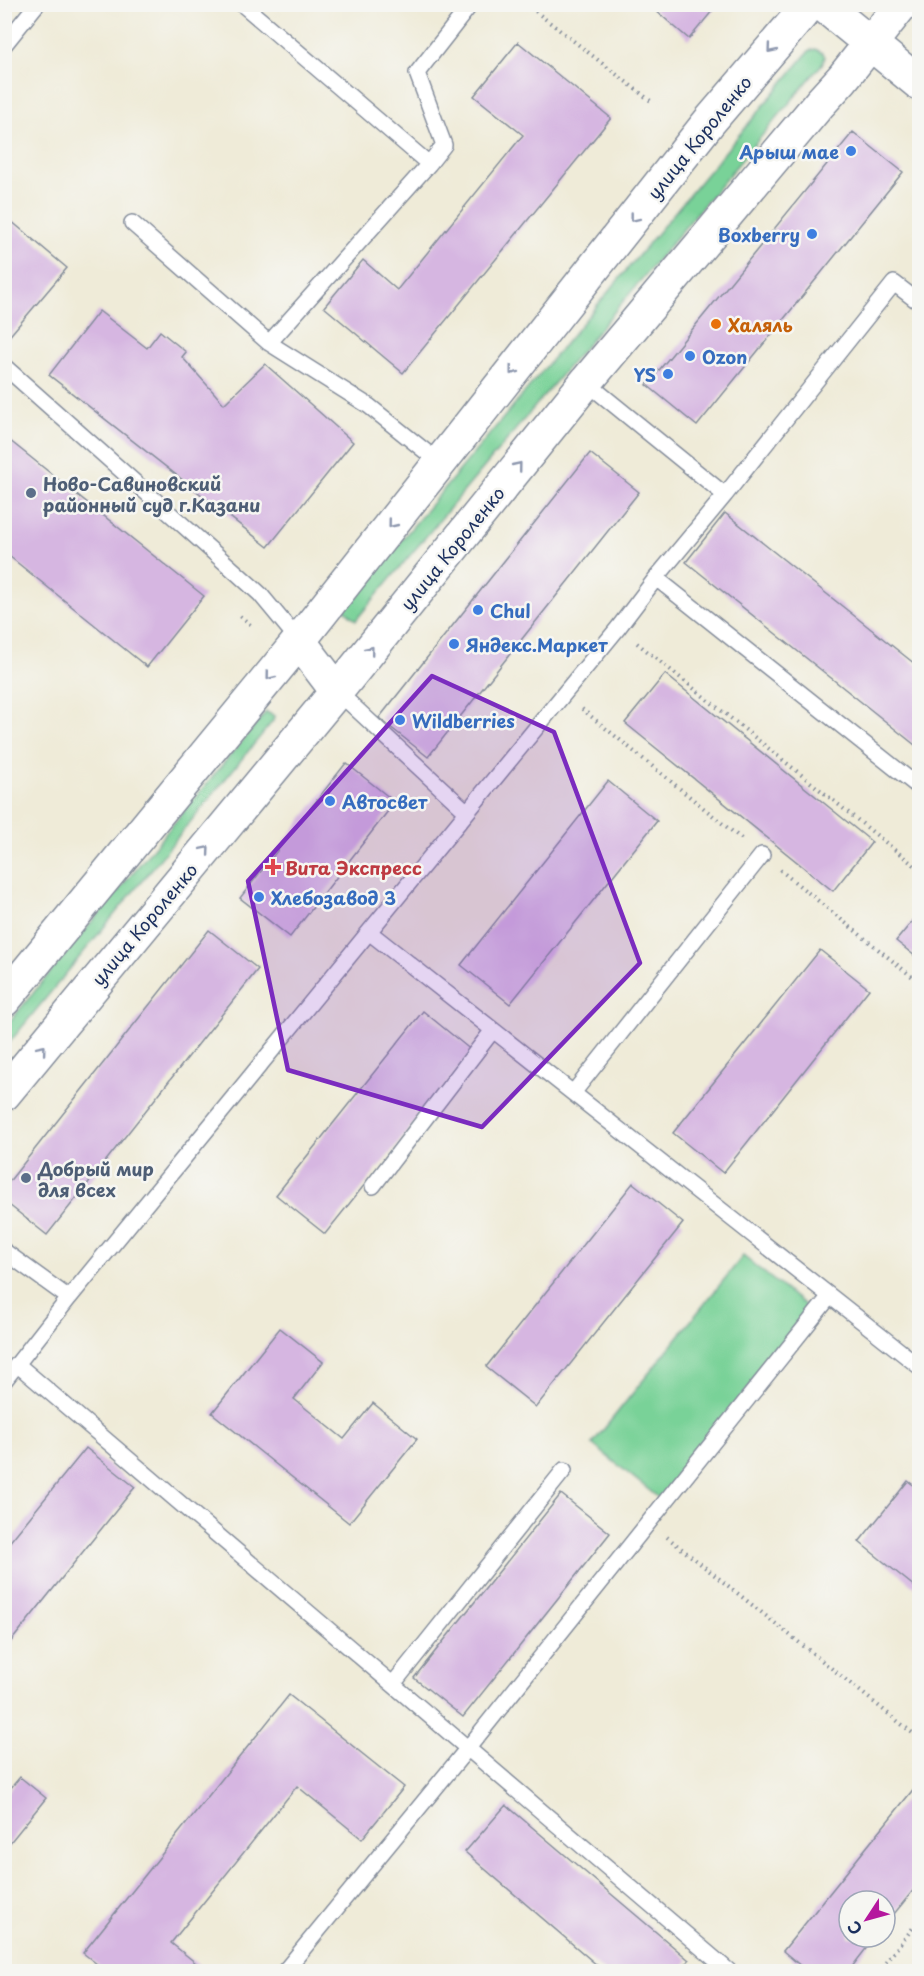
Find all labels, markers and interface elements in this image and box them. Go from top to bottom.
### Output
one-way arrow [768,42,779,53]
street label: улица Короленко [640,69,758,205]
place label: Арыш мае [738,138,839,165]
marker: Арыш мае [844,144,858,158]
one-way arrow [630,211,641,222]
place label: Boxberry [718,221,800,248]
marker: Boxberry [805,227,819,241]
place label: Халяль [728,311,793,338]
marker: Халяль [709,317,723,331]
place label: Ozon [702,343,747,370]
marker: Ozon [683,349,697,363]
place label: YS [633,361,656,388]
one-way arrow [510,364,521,375]
marker: YS [661,367,675,381]
one-way arrow [511,462,522,473]
place label: Ново-Савиновский районный суд г.Казани [43,470,261,518]
street label: улица Короленко [393,480,511,616]
marker: Ново-Савиновский районный суд г.Казани [24,486,38,500]
one-way arrow [389,517,400,528]
place label: Chul [490,597,530,624]
marker: Chul [471,603,485,617]
place label: Яндекс.Маркет [466,631,608,658]
marker: Яндекс.Маркет [447,637,461,651]
one-way arrow [362,646,373,657]
one-way arrow [267,669,278,680]
place label: Wildberries [412,707,515,734]
marker: Wildberries [393,713,407,727]
place label: Автосвет [342,788,428,815]
marker: Автосвет [323,794,337,808]
one-way arrow [199,846,210,857]
place label: Вита Экспресс [285,854,422,881]
street label: улица Короленко [85,857,203,991]
marker: Вита Экспресс [266,860,280,874]
place label: Хлебозавод 3 [271,884,396,911]
marker: Хлебозавод 3 [252,890,266,904]
one-way arrow [34,1045,45,1056]
place label: Добрый мир для всех [37,1155,154,1203]
marker: Добрый мир для всех [19,1171,33,1185]
north arrow [837,1889,897,1949]
text: С [841,1916,867,1940]

